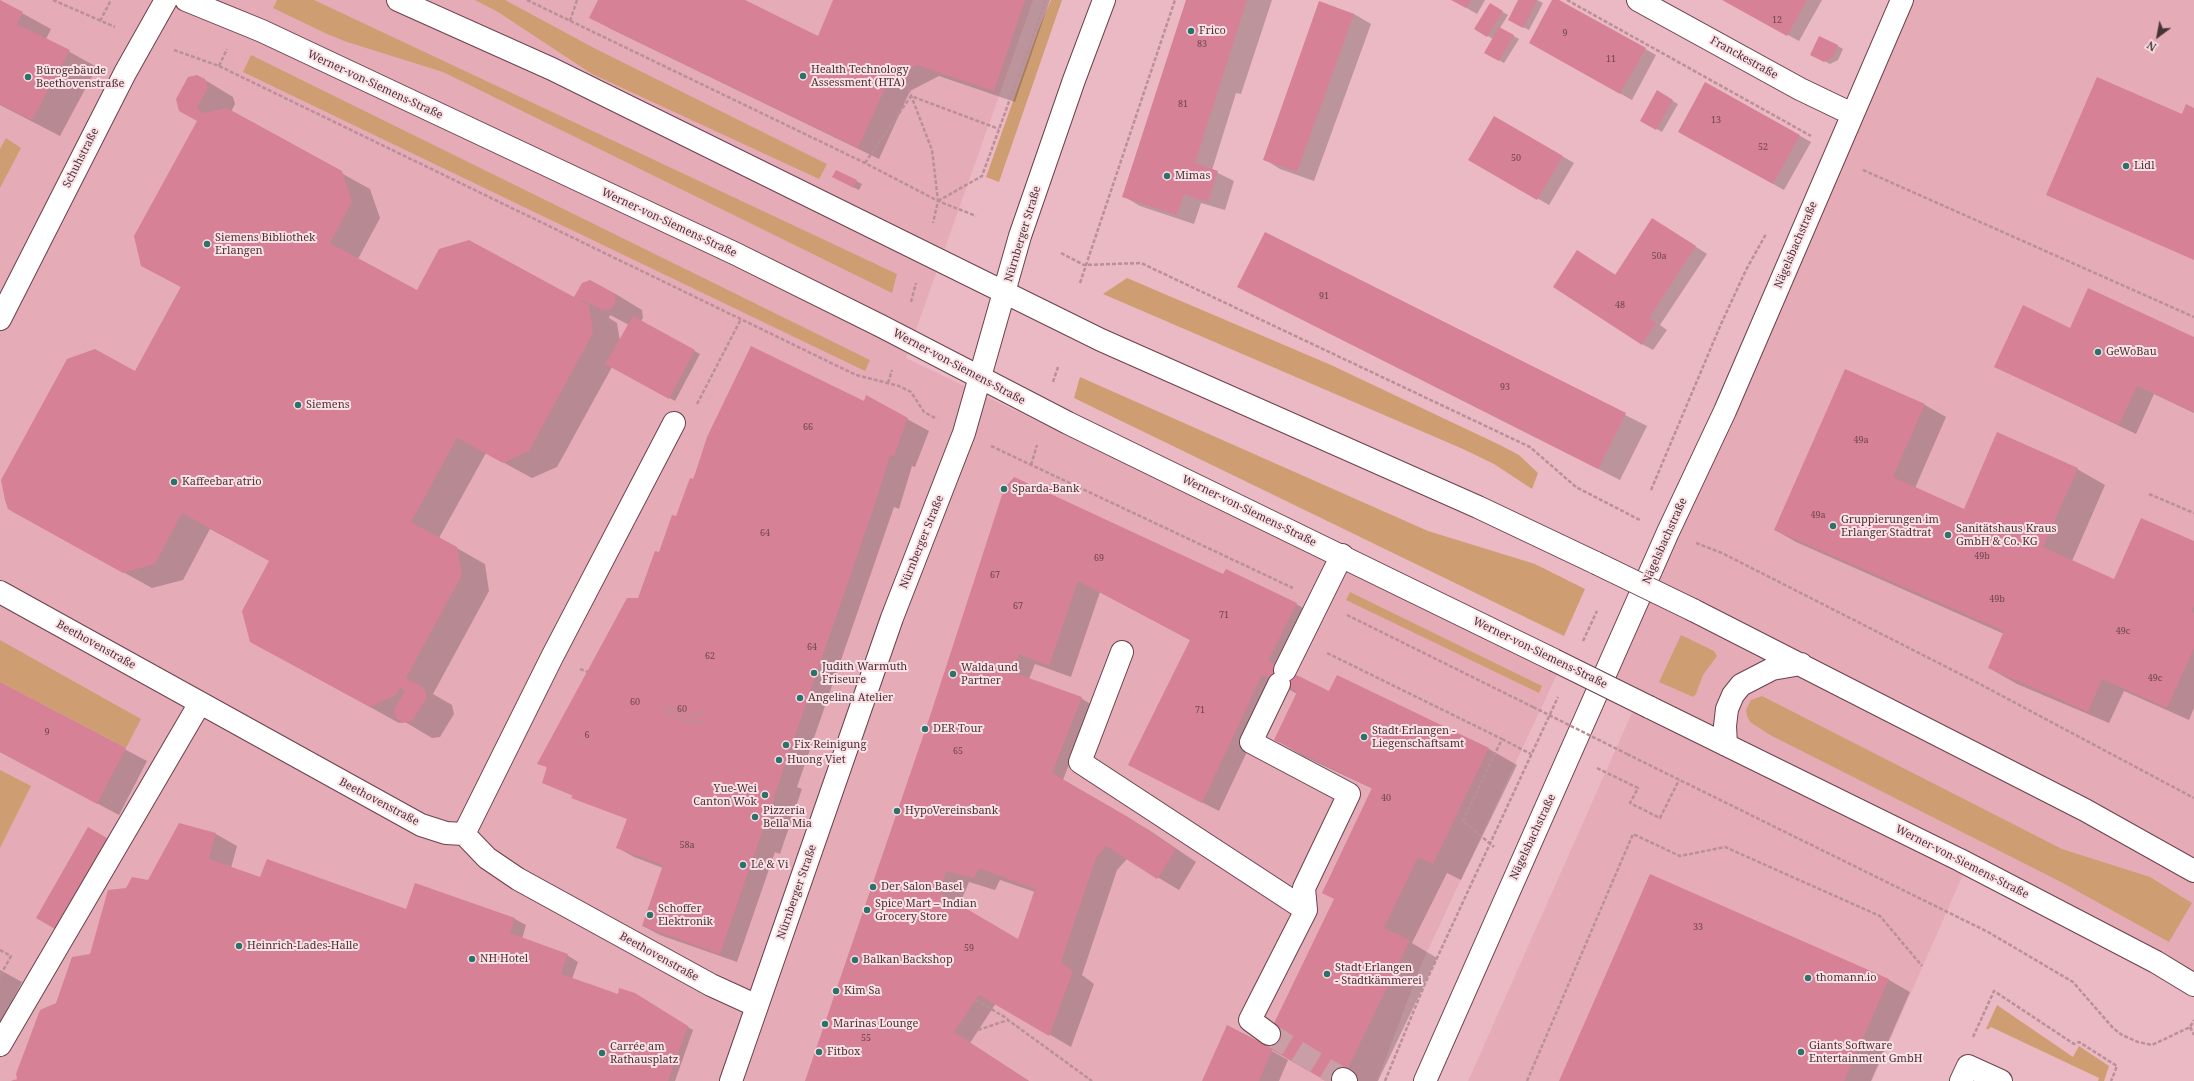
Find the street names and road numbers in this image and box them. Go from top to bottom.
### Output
street label: Franckestraße [1708,34,1780,82]
street label: Werner-von-Siemens-Straße [305,48,445,122]
street label: Schuhstraße [60,126,102,190]
street label: Nürnberger Straße [1002,185,1044,283]
street label: Werner-von-Siemens-Straße [599,186,739,260]
street label: Nägelsbachstraße [1772,200,1820,290]
street label: Werner-von-Siemens-Straße [891,326,1027,408]
street label: Werner-von-Siemens-Straße [1180,473,1318,549]
street label: Nürnberger Straße [897,493,947,591]
street label: Nägelsbachstraße [1640,496,1690,586]
street label: Werner-von-Siemens-Straße [1471,615,1609,691]
street label: Beethovenstraße [54,618,138,672]
street label: Beethovenstraße [337,775,421,829]
street label: Nägelsbachstraße [1507,792,1559,882]
street label: Werner-von-Siemens-Straße [1893,823,2031,901]
street label: Nürnberger Straße [775,843,819,941]
street label: Beethovenstraße [617,930,701,984]

